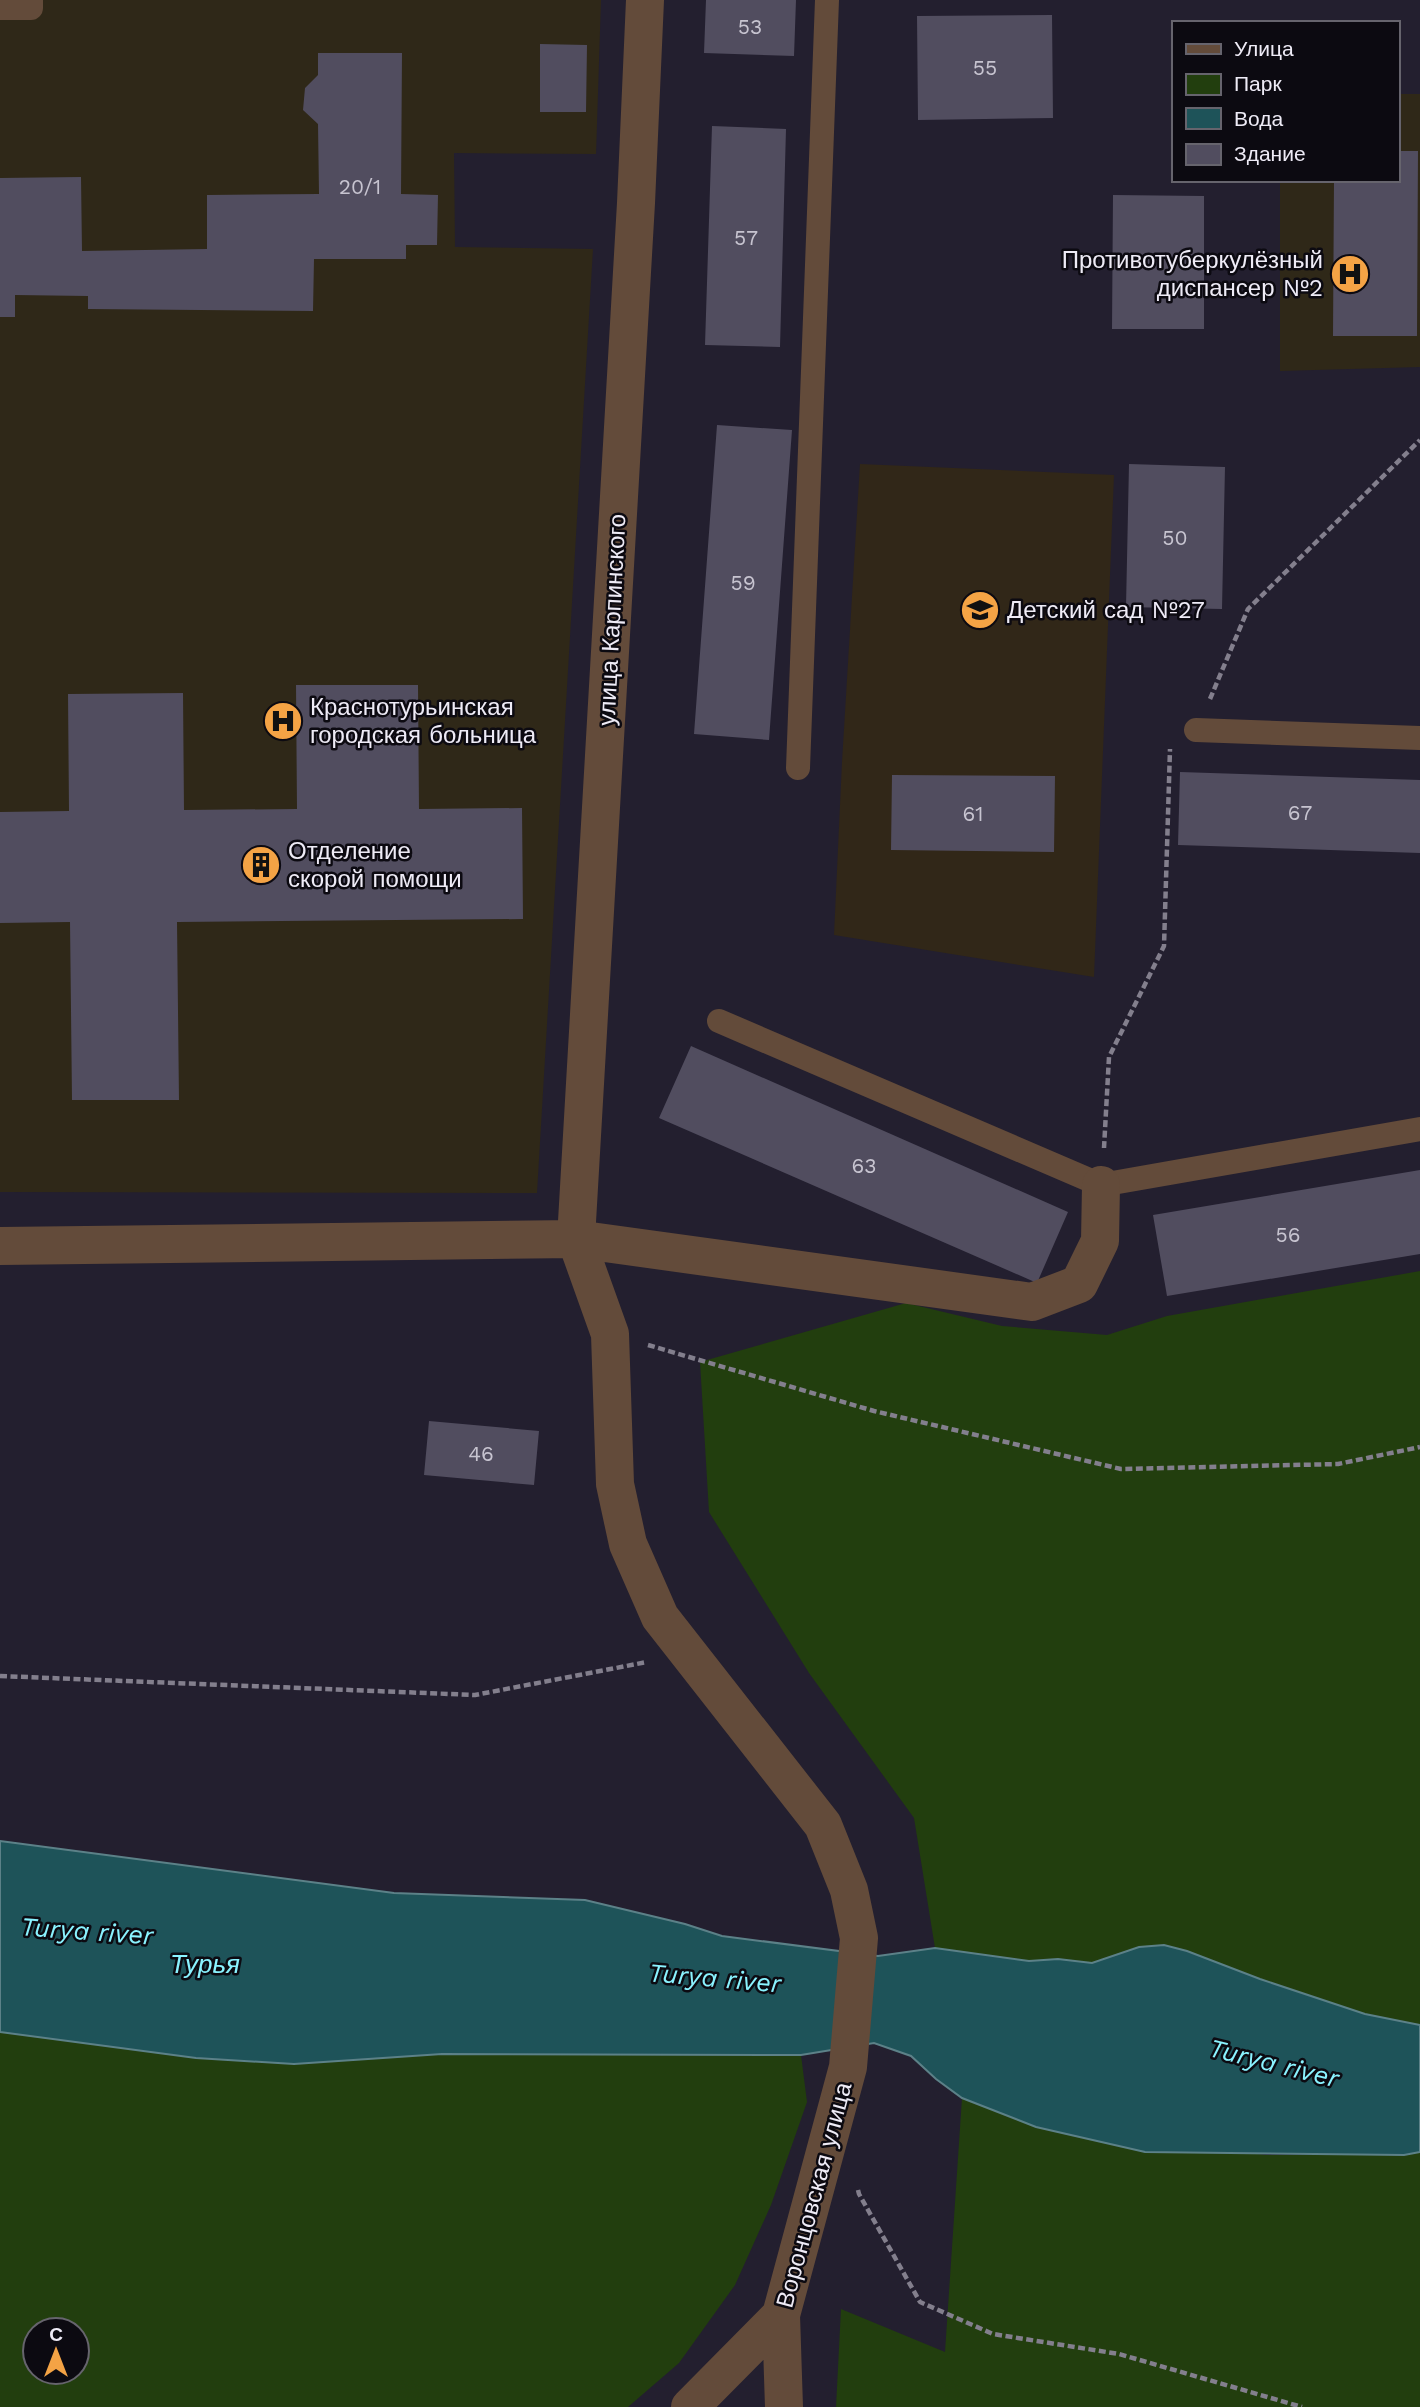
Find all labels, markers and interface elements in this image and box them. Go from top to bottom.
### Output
house number: 53 [738,14,762,39]
legend [1172,21,1399,182]
text: Улица [1234,36,1294,61]
house number: 55 [973,55,997,80]
text: Парк [1234,71,1282,96]
text: Вода [1234,106,1283,131]
text: Здание [1234,141,1306,166]
house number: 20/1 [339,174,381,199]
house number: 57 [734,225,758,250]
place label: Противотуберкулёзный диспансер №2 [1062,246,1323,302]
hospital icon: Противотуберкулёзный диспансер №2 [1329,253,1371,295]
street label: улица Карпинского [592,513,632,727]
house number: 50 [1162,525,1188,550]
house number: 59 [730,570,756,595]
school or university icon: Детский сад №27 [959,589,1001,631]
place label: Детский сад №27 [1007,596,1205,624]
place label: Краснотурьинская городская больница [310,693,537,749]
hospital icon: Краснотурьинская городская больница [262,700,304,742]
house number: 67 [1288,800,1312,825]
house number: 61 [963,801,983,826]
place label: Отделение скорой помощи [288,837,462,893]
building icon: Отделение скорой помощи [240,844,282,886]
house number: 63 [851,1153,877,1178]
house number: 56 [1276,1222,1301,1247]
house number: 46 [468,1441,494,1466]
water label: Turya river [20,1911,155,1951]
water label: Турья [170,1949,240,1979]
water label: Turya river [648,1957,783,1999]
water label: Turya river [1206,2032,1343,2094]
street label: Воронцовская улица [770,2079,858,2311]
north arrow [21,2316,91,2386]
text: С [49,2323,63,2346]

